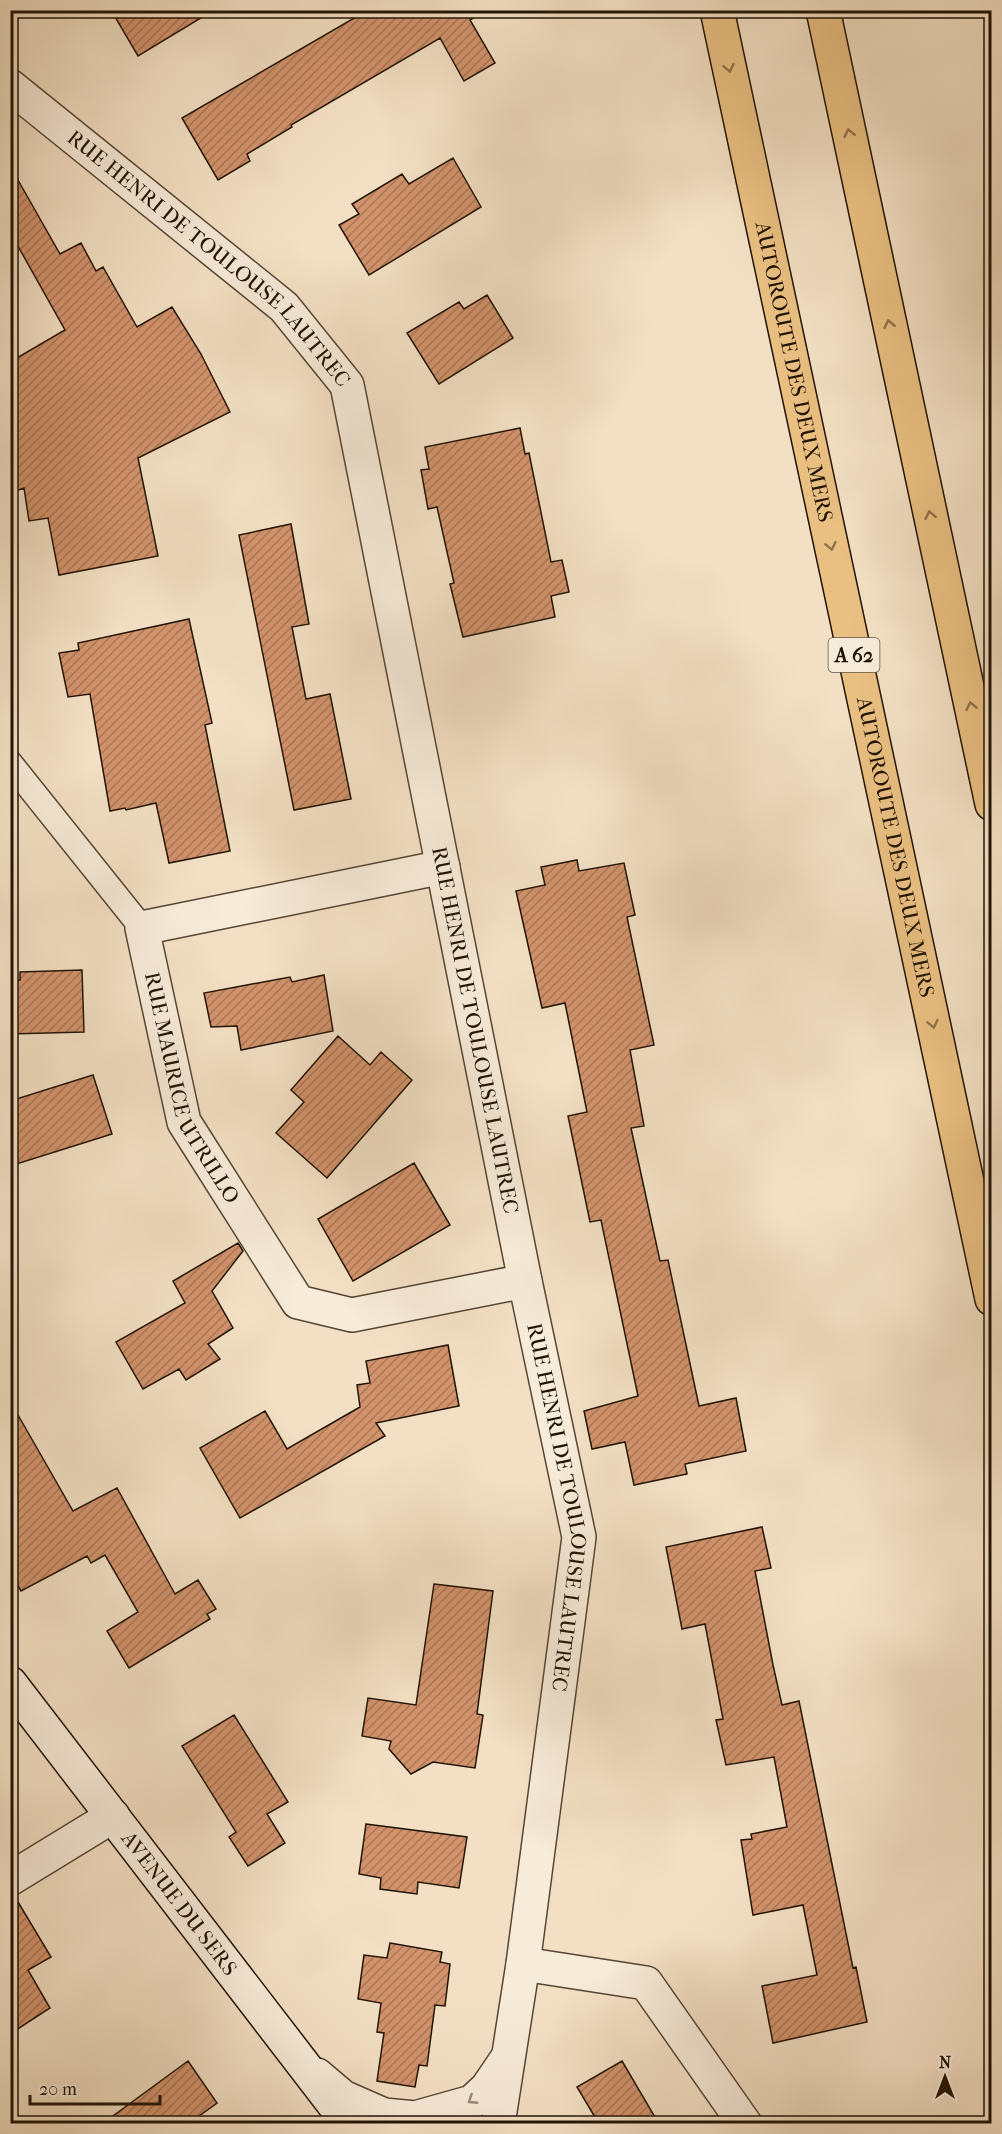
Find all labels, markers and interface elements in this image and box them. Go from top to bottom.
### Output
one-way arrow [722,62,735,72]
street label: RUE HENRI DE TOULOUSE LAUTREC [63,125,355,391]
one-way arrow [843,129,856,139]
street label: AUTOROUTE DES DEUX MERS [750,219,838,524]
one-way arrow [884,319,897,329]
one-way arrow [924,510,937,520]
one-way arrow [824,541,837,551]
road number: A 62 [828,638,880,672]
street label: AUTOROUTE DES DEUX MERS [852,694,939,1000]
one-way arrow [965,701,978,711]
street label: RUE HENRI DE TOULOUSE LAUTREC [427,845,523,1216]
street label: RUE MAURICE UTRILLO [140,970,244,1208]
one-way arrow [926,1019,939,1029]
street label: RUE HENRI DE TOULOUSE LAUTREC [522,1321,591,1693]
street label: AVENUE DU SERS [116,1826,242,1980]
north arrow [915,2047,975,2107]
text: N [939,2053,952,2072]
scale bar [30,2068,160,2106]
text: 20 m [39,2079,77,2100]
one-way arrow [467,2092,478,2103]

